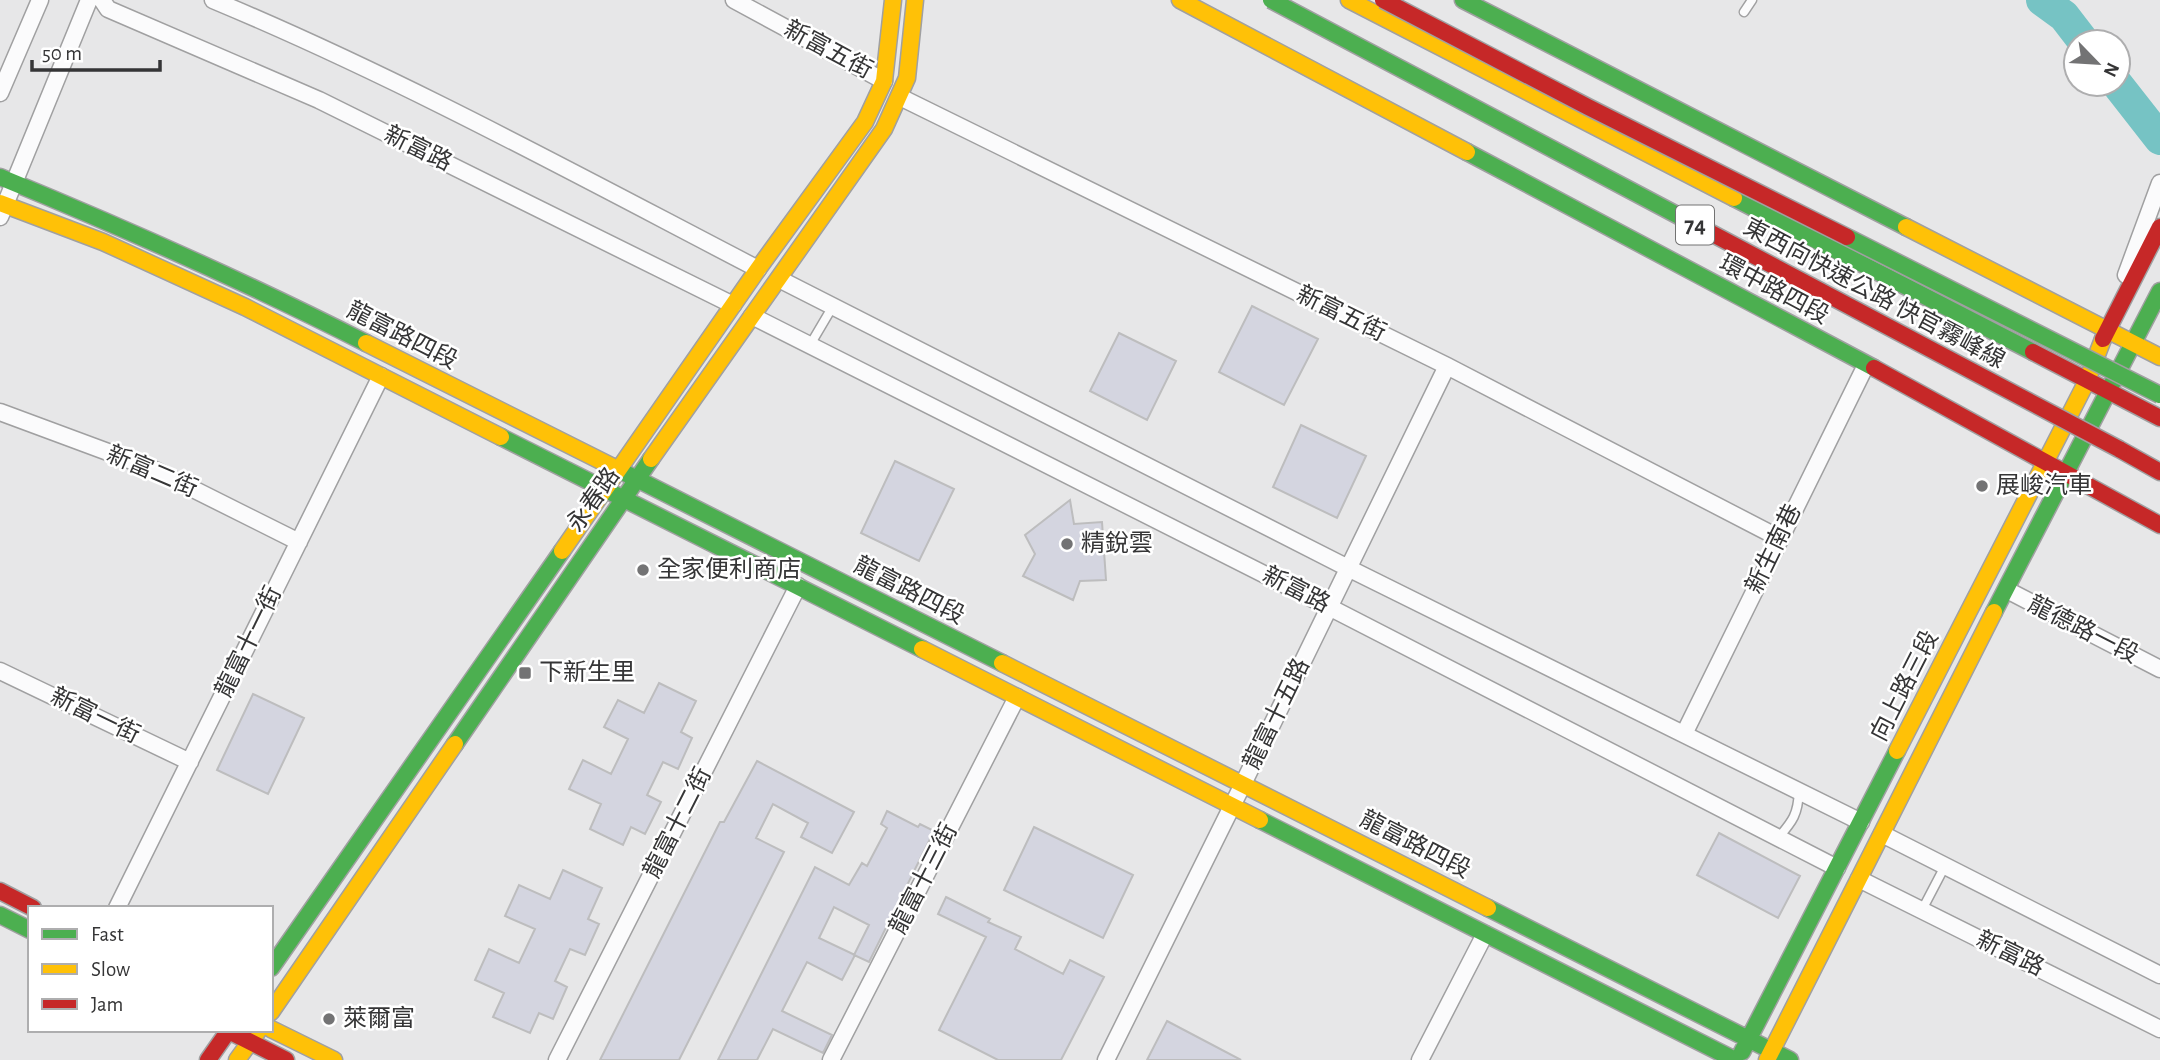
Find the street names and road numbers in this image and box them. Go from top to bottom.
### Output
street label: 新富五街 [780,15,877,83]
street label: 新富路 [380,121,456,176]
road number: 74 [1676,206,1714,244]
street label: 東西向快速公路 快官霧峰線 [1739,213,2009,373]
street label: 環中路四段 [1715,249,1834,329]
street label: 新富五街 [1293,280,1390,346]
street label: 龍富路四段 [343,296,462,374]
street label: 新富二街 [103,440,202,502]
street label: 永春路 [562,462,624,536]
street label: 新生南巷 [1740,500,1806,597]
street label: 龍富路四段 [850,551,969,629]
street label: 新富路 [1258,561,1334,617]
street label: 龍富十一街 [210,582,286,701]
street label: 龍德路一段 [2024,590,2143,668]
street label: 向上路三段 [1865,626,1943,745]
street label: 龍富十五路 [1238,654,1314,773]
street label: 新富一街 [47,682,144,748]
street label: 龍富十二街 [638,763,716,882]
street label: 龍富路四段 [1356,805,1475,883]
street label: 龍富十三街 [884,819,962,938]
street label: 新富路 [1972,926,2048,981]

